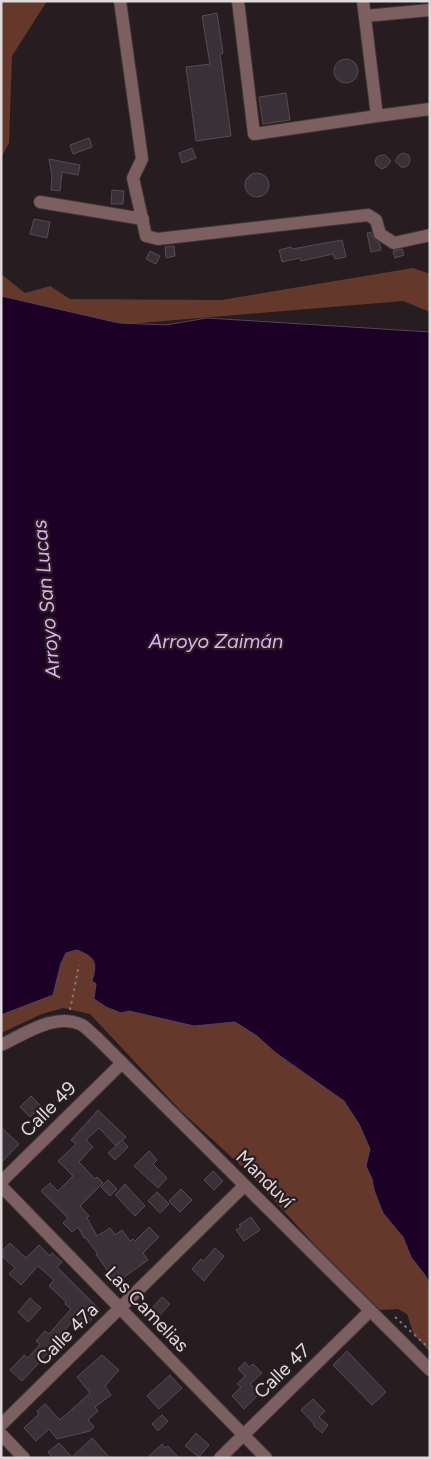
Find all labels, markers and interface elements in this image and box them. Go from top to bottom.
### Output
water label: Arroyo San Lucas [27,518,65,680]
water label: Arroyo Zaimán [148,629,283,653]
street label: Calle 49 [15,1076,81,1142]
street label: Manduví [231,1145,300,1214]
street label: Las Camelias [100,1261,194,1357]
street label: Calle 47a [31,1298,103,1370]
street label: Calle 47 [249,1339,315,1403]

